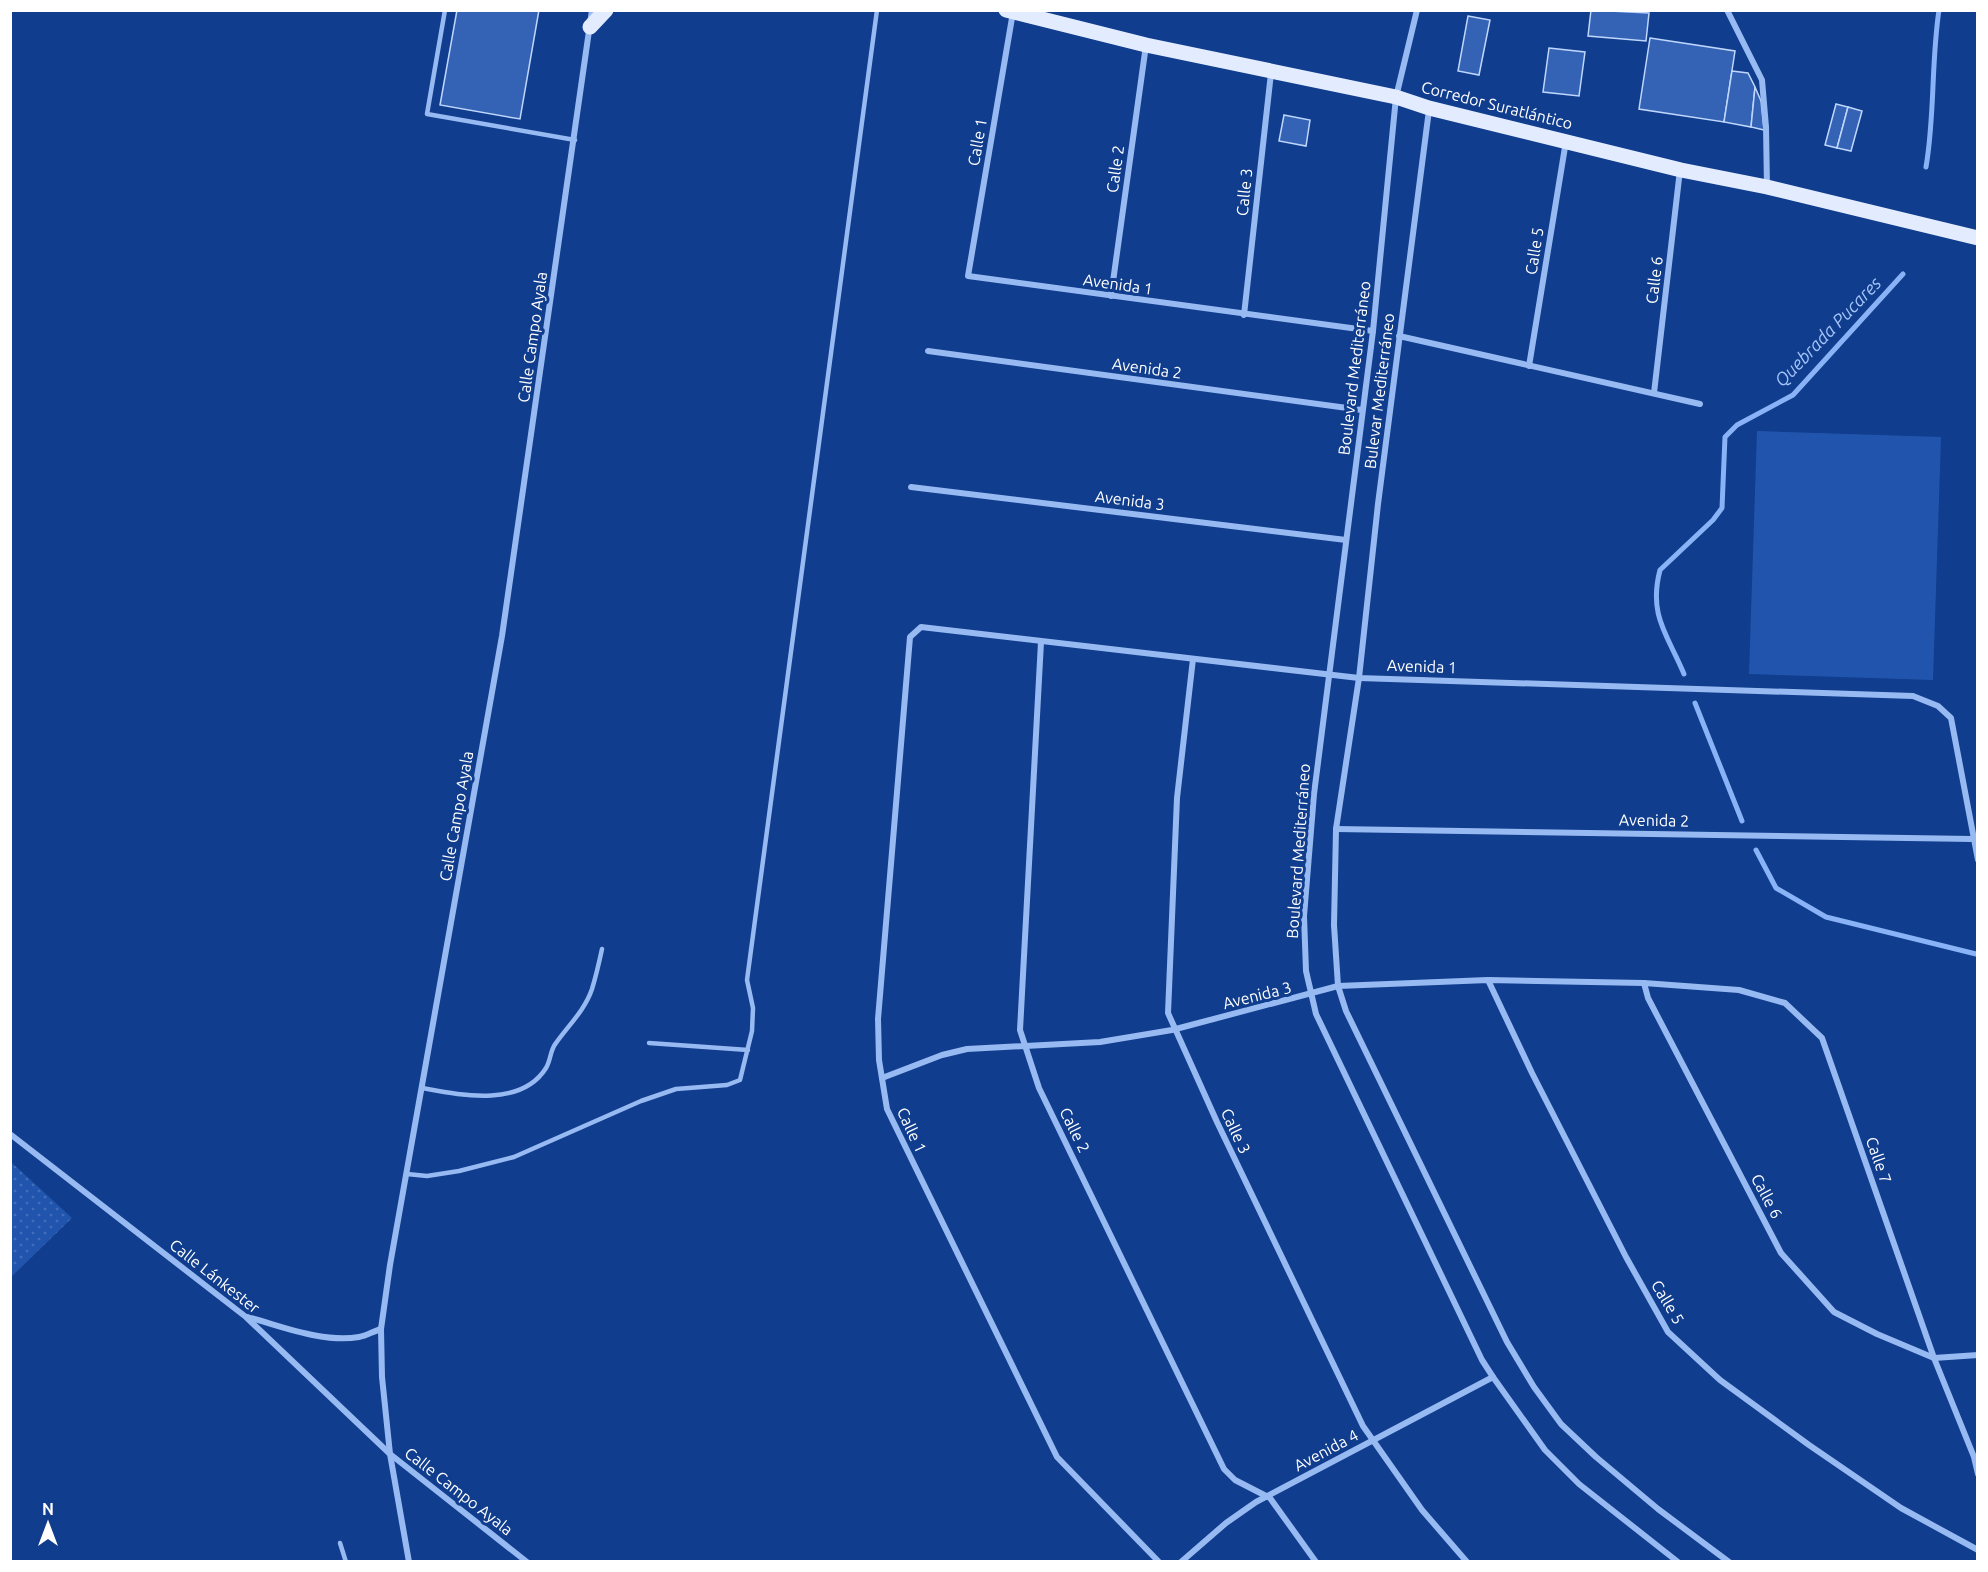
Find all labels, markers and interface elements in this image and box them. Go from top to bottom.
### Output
street label: Corredor Suratlántico [1420,78,1574,132]
street label: Calle 1 [964,117,990,167]
street label: Calle 2 [1103,144,1127,194]
street label: Calle 3 [1233,167,1255,217]
street label: Calle 5 [1521,226,1547,276]
street label: Calle 6 [1642,255,1666,305]
street label: Calle Campo Ayala [514,270,550,404]
street label: Avenida 1 [1082,270,1154,298]
water label: Quebrada Pucares [1770,272,1886,391]
street label: Boulevard Mediterráneo [1334,280,1374,456]
street label: Bulevar Mediterráneo [1361,312,1397,470]
street label: Avenida 2 [1111,354,1183,382]
street label: Avenida 3 [1094,487,1166,513]
street label: Avenida 1 [1387,656,1457,676]
street label: Calle Campo Ayala [436,750,476,882]
street label: Boulevard Mediterráneo [1283,763,1313,939]
street label: Avenida 2 [1619,810,1689,830]
street label: Avenida 3 [1221,978,1293,1012]
street label: Calle 1 [894,1104,930,1156]
street label: Calle 2 [1056,1105,1094,1155]
street label: Calle 3 [1218,1105,1254,1157]
street label: Calle 7 [1863,1134,1895,1186]
street label: Calle 6 [1748,1171,1786,1221]
street label: Calle Lánkester [166,1235,264,1317]
street label: Calle 5 [1648,1277,1688,1327]
street label: Avenida 4 [1291,1426,1361,1474]
street label: Calle Campo Ayala [401,1443,517,1539]
north arrow [18,1494,78,1554]
text: N [42,1500,54,1518]

